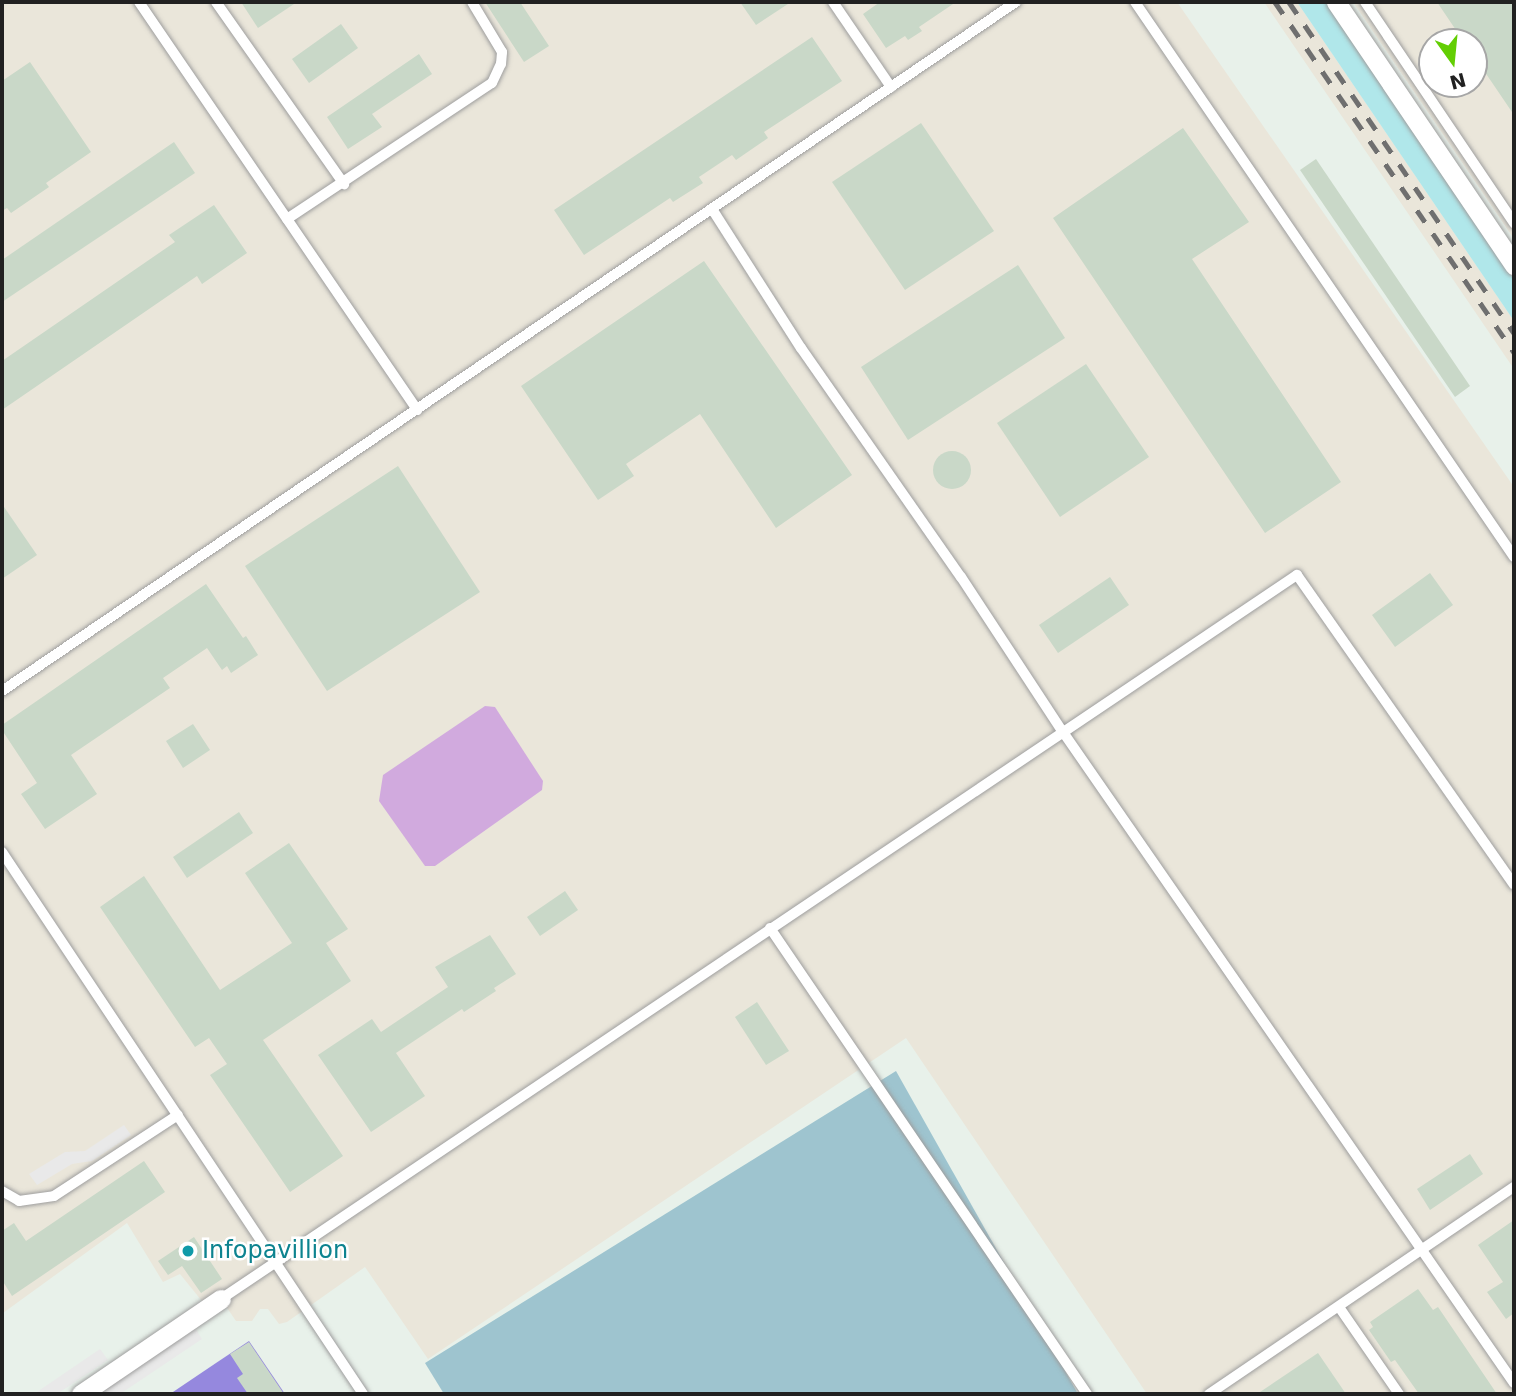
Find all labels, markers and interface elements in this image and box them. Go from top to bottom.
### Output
north arrow [1418,28,1488,98]
text: N [1447,69,1468,94]
place label: Infopavillion [202,1237,348,1265]
marker: Infopavillion [180,1243,196,1259]

